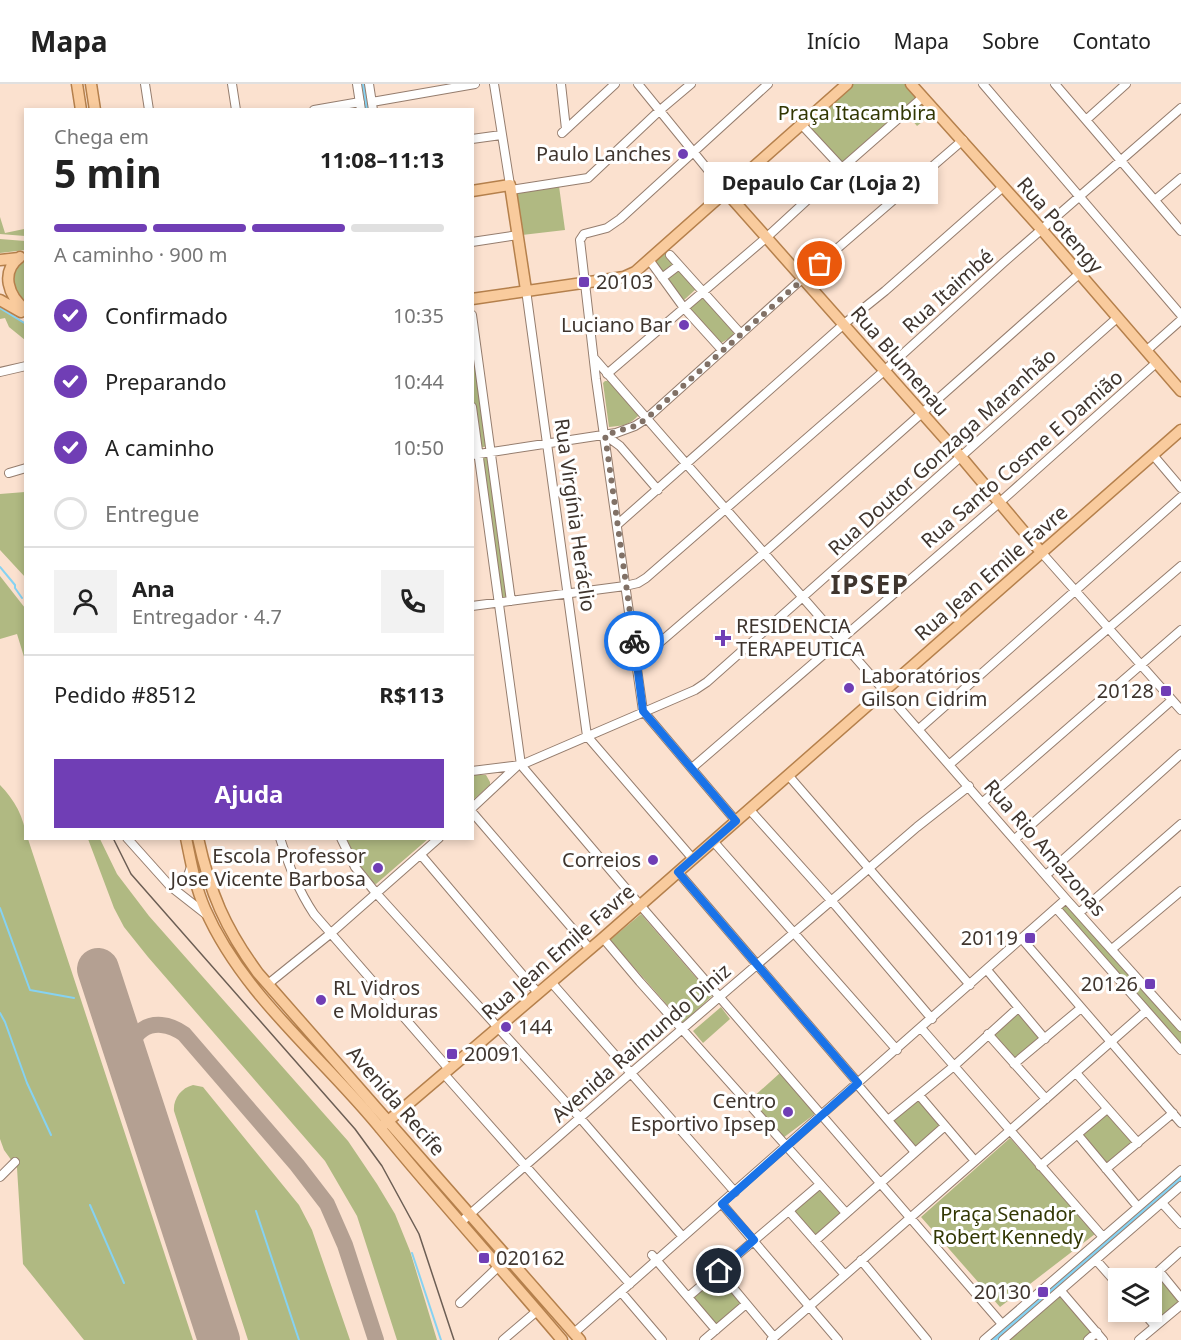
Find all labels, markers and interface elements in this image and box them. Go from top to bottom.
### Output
text: Mapa [30,22,108,60]
text: Início [807,27,861,55]
text: Mapa [894,27,949,55]
text: Sobre [982,27,1039,55]
text: Contato [1072,27,1151,55]
park label: Praça Itacambira [778,99,936,126]
text: Chega em [54,123,149,150]
place label: Paulo Lanches [536,140,671,167]
text: 11:08–11:13 [320,144,444,174]
text: 5 min [54,146,161,199]
marker: Paulo Lanches [676,147,690,161]
callout: Depaulo Car (Loja 2) [703,162,937,204]
text: Depaulo Car (Loja 2) [722,169,920,196]
street label: Rua Potengy [1011,171,1110,279]
pin [794,238,845,289]
text: A caminho · 900 m [54,241,227,268]
street label: Rua Itaimbé [896,242,999,339]
icon: bag [803,247,836,280]
place label: 20103 [596,268,653,295]
marker: 20103 [577,275,591,289]
icon: check [54,299,87,332]
text: Confirmado [105,300,228,330]
street label: Rua Blumenau [845,300,956,421]
text: 10:35 [393,302,444,329]
place label: Luciano Bar [561,311,672,338]
marker: Luciano Bar [677,318,691,332]
street label: Rua Doutor Gonzaga Maranhão [822,342,1061,561]
street label: Rua Santo Cosme E Damião [915,363,1128,554]
icon: check [54,365,87,398]
text: Preparando [105,366,227,396]
text: 10:44 [393,368,444,395]
street label: Rua Virgínia Heráclio [549,416,602,613]
icon: check [54,431,87,464]
text: A caminho [105,432,214,462]
text: 10:50 [393,434,444,461]
text: Entregue [105,498,199,528]
street label: Rua Jean Emile Favre [909,499,1073,647]
district label: IPSEP [831,566,909,602]
button: person [54,570,117,633]
button: phone [381,570,444,633]
text: Ana [132,573,175,603]
text: Entregador · 4.7 [132,603,282,630]
courier [604,611,664,671]
place label: RESIDENCIA TERAPEUTICA [736,612,865,662]
icon: bike [618,625,651,658]
marker: RESIDENCIA TERAPEUTICA [714,629,732,647]
place label: Laboratórios Gilson Cidrim [861,662,987,712]
place label: 20128 [1097,677,1154,704]
text: Pedido #8512 [54,679,196,709]
text: R$113 [379,679,444,709]
marker: Laboratórios Gilson Cidrim [842,681,856,695]
marker: 20128 [1159,684,1173,698]
button: Ajuda [54,759,444,828]
street label: Rua Rio Amazonas [978,773,1112,922]
place label: Escola Professor Jose Vicente Barbosa [169,842,366,892]
place label: Correios [562,846,641,873]
marker: Correios [646,853,660,867]
marker: Escola Professor Jose Vicente Barbosa [371,861,385,875]
street label: Rua Jean Emile Favre [476,878,640,1026]
place label: 20119 [961,924,1018,951]
marker: 20119 [1023,931,1037,945]
street label: Avenida Raimundo Diniz [545,957,736,1128]
place label: 20126 [1081,970,1138,997]
place label: RL Vidros e Molduras [333,974,438,1024]
marker: 20126 [1143,977,1157,991]
marker: RL Vidros e Molduras [314,993,328,1007]
place label: 144 [518,1013,553,1040]
marker: 144 [499,1020,513,1034]
street label: Avenida Recife [341,1040,452,1161]
place label: 20091 [464,1040,521,1067]
marker: 20091 [445,1047,459,1061]
place label: Centro Esportivo Ipsep [631,1087,776,1137]
marker: Centro Esportivo Ipsep [781,1105,795,1119]
park label: Praça Senador Robert Kennedy [933,1200,1084,1250]
place label: 020162 [496,1244,565,1271]
pin [693,1245,744,1296]
marker: 020162 [477,1251,491,1265]
icon: home [702,1254,735,1287]
map controls [1108,1268,1162,1322]
button: layers [1108,1268,1162,1322]
place label: 20130 [974,1278,1031,1305]
marker: 20130 [1036,1285,1050,1299]

